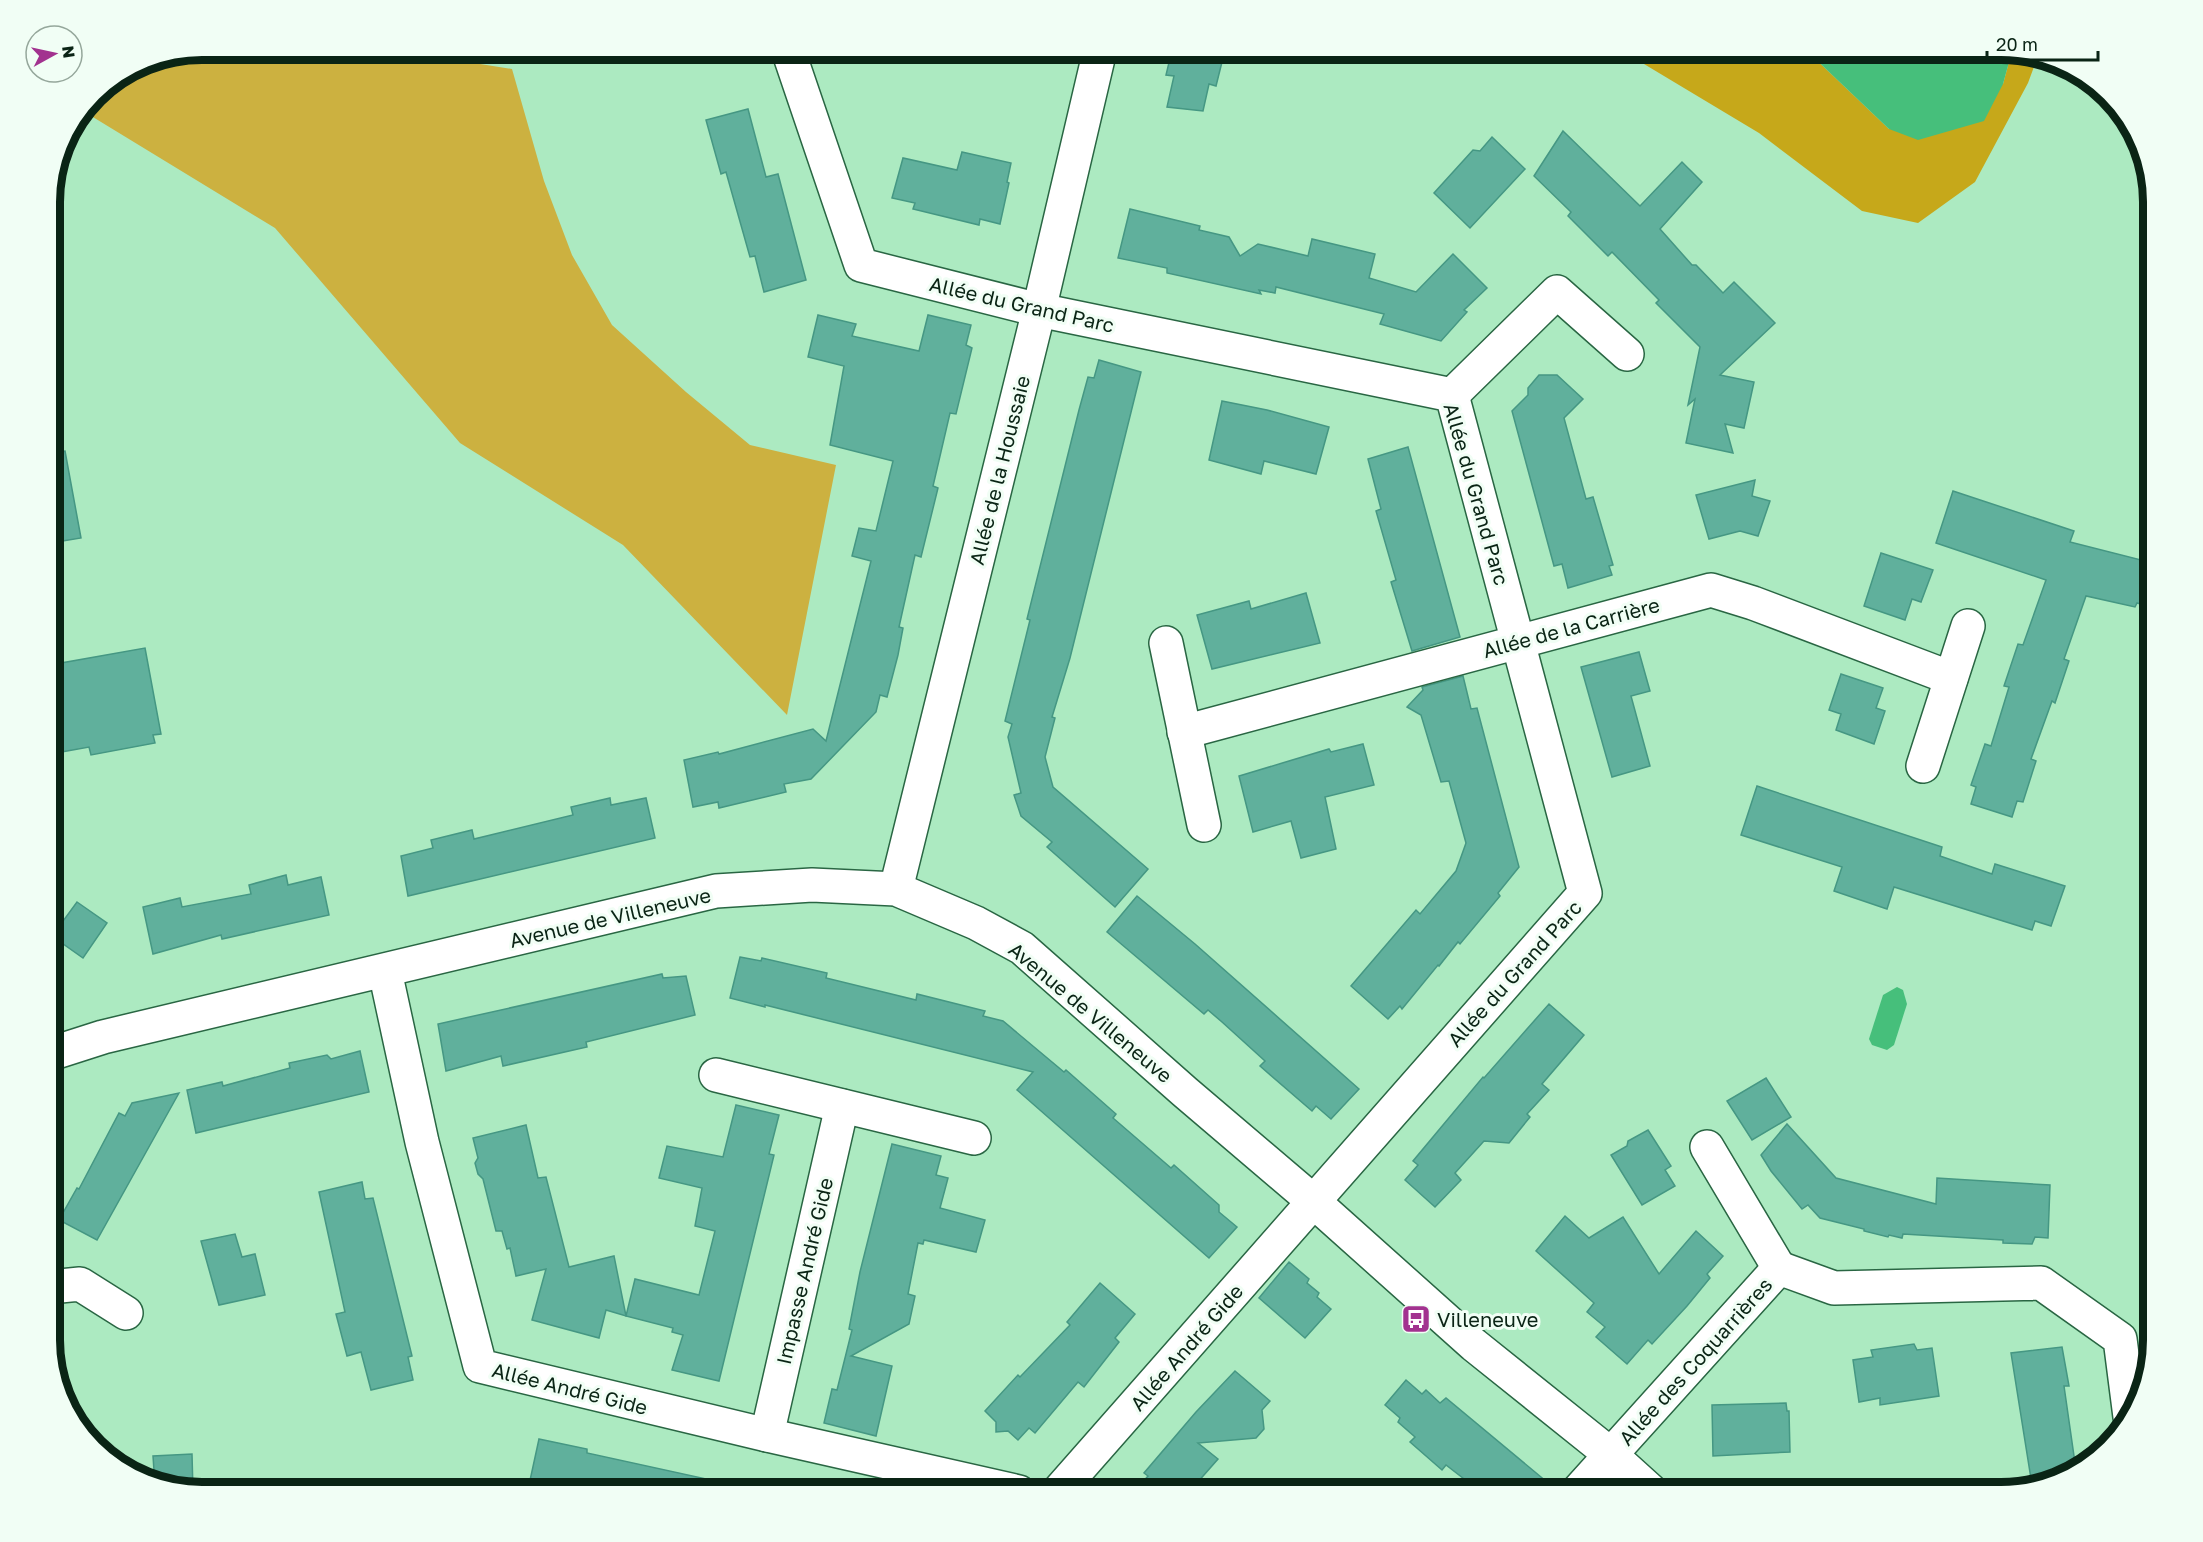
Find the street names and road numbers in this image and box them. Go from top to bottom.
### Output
street label: Allée du Grand Parc [927,271,1117,337]
street label: Allée de la Houssaie [964,373,1034,567]
street label: Allée du Grand Parc [1439,400,1515,588]
street label: Allée de la Carrière [1480,592,1662,662]
street label: Avenue de Villeneuve [507,882,713,952]
street label: Allée du Grand Parc [1442,895,1586,1051]
street label: Avenue de Villeneuve [1004,937,1178,1087]
street label: Impasse André Gide [771,1175,837,1367]
street label: Allée des Coquarrières [1613,1272,1777,1450]
street label: Allée André Gide [1125,1279,1247,1415]
street label: Allée André Gide [490,1357,650,1419]

